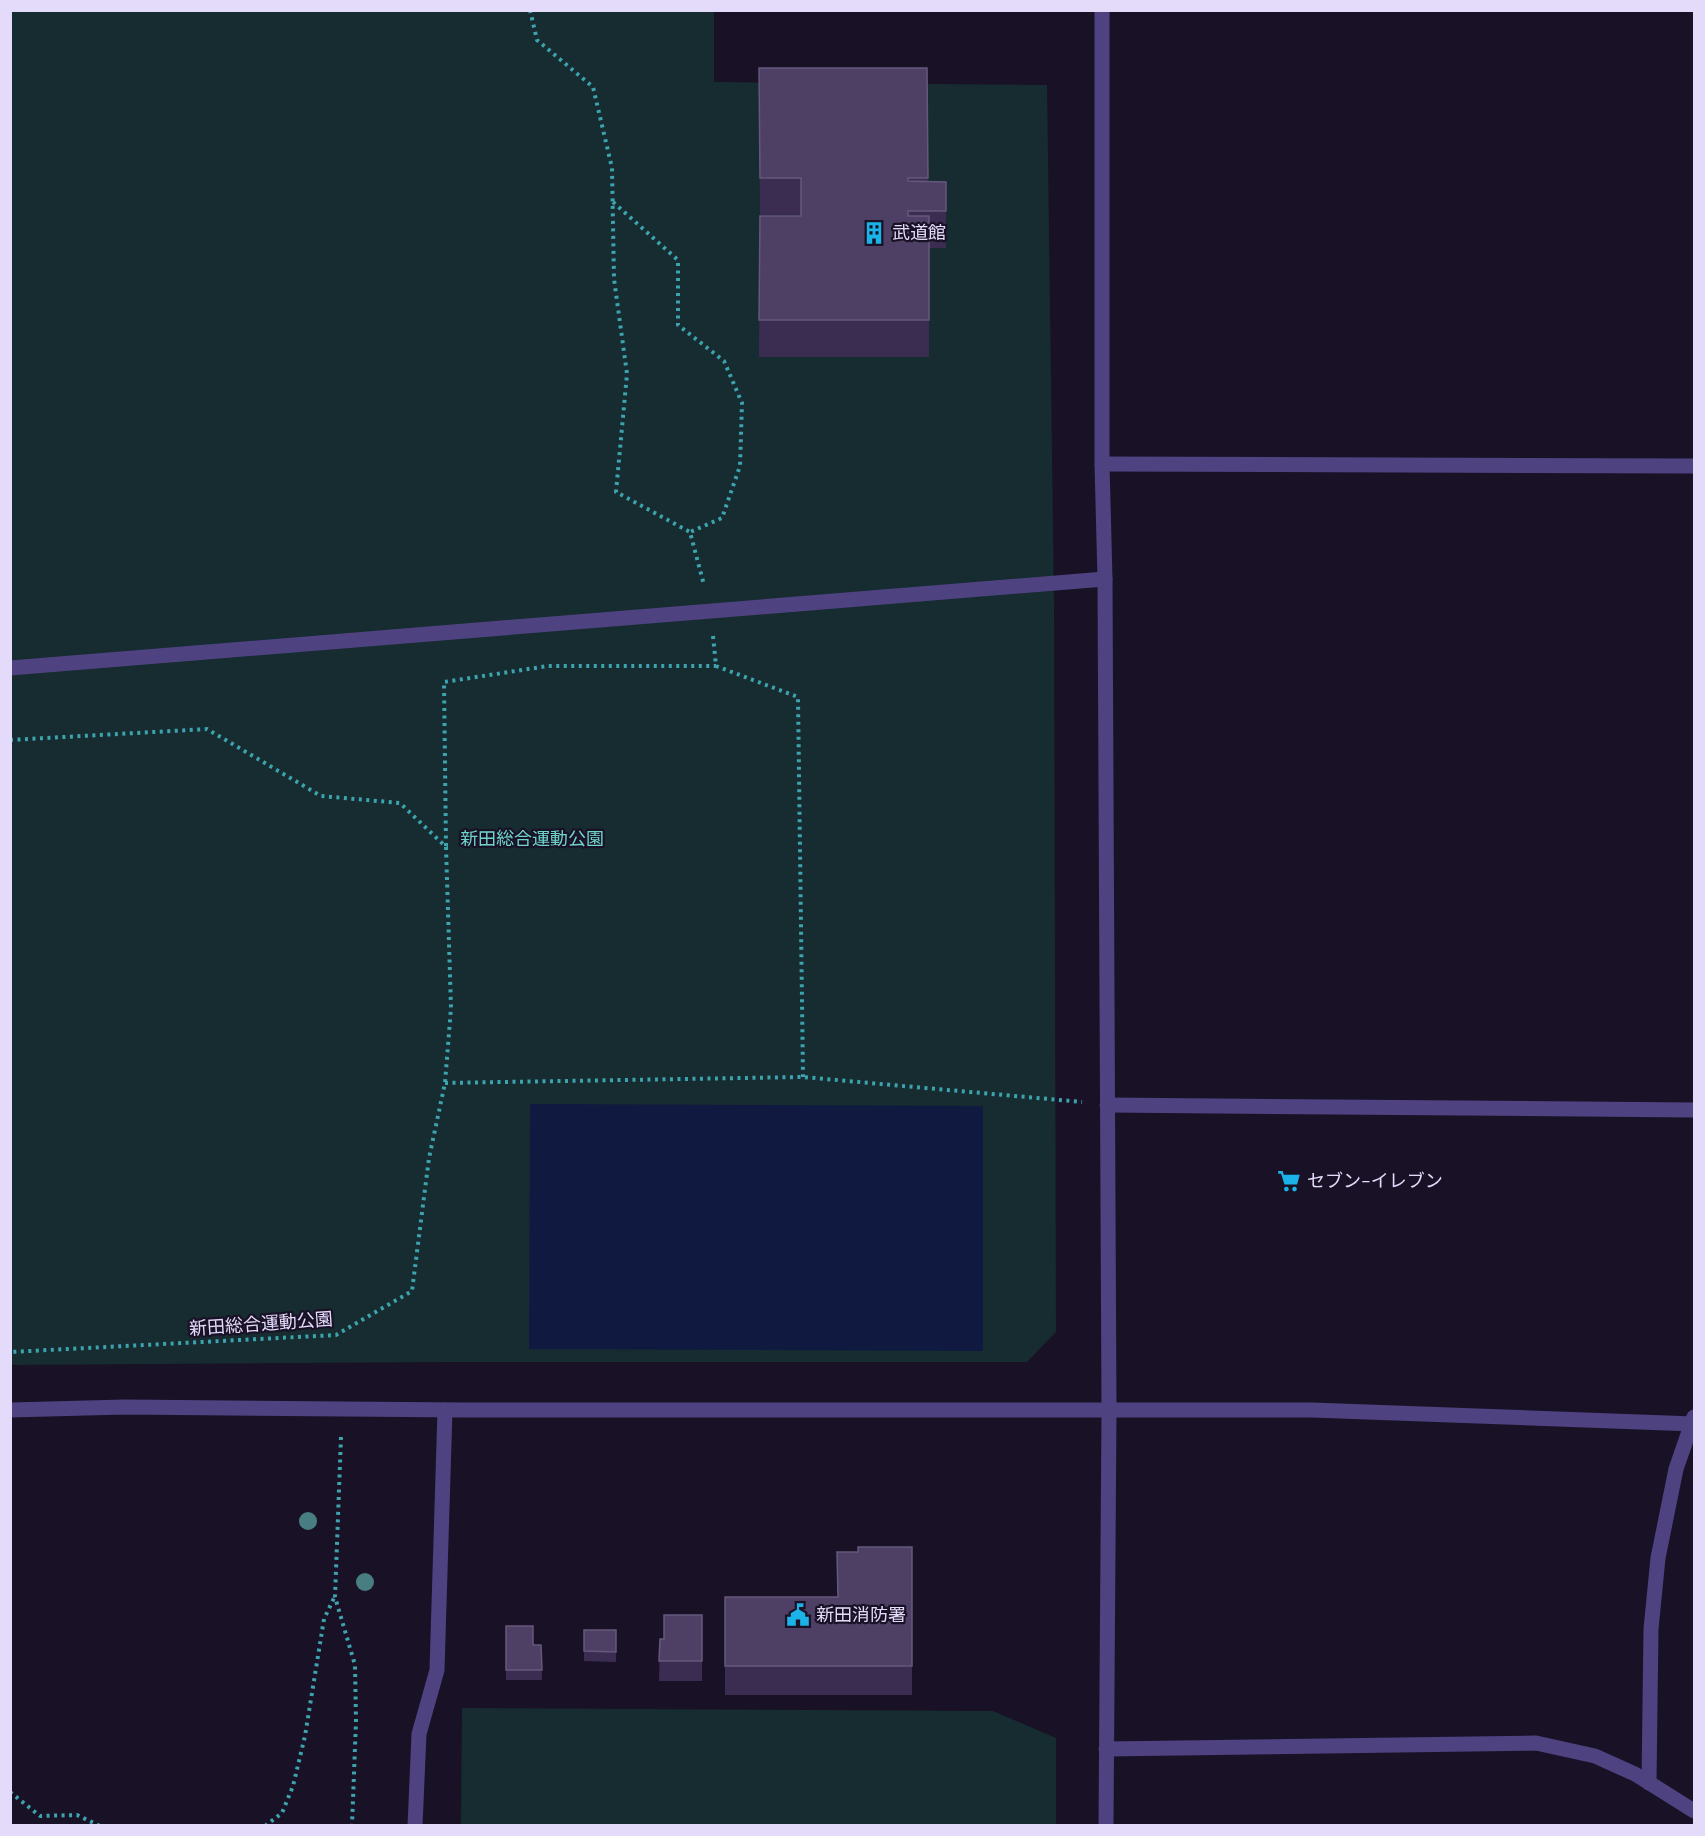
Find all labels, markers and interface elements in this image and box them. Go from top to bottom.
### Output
building icon: 武道館 [861,220,887,246]
place label: 武道館 [892,221,946,245]
park label: 新田総合運動公園 [460,827,604,851]
supermarket icon: セブン-イレブン [1276,1168,1302,1194]
place label: セブン-イレブン [1307,1169,1443,1193]
street label: 新田総合運動公園 [188,1307,334,1341]
public building icon: 新田消防署 [785,1602,811,1628]
place label: 新田消防署 [816,1603,906,1627]

